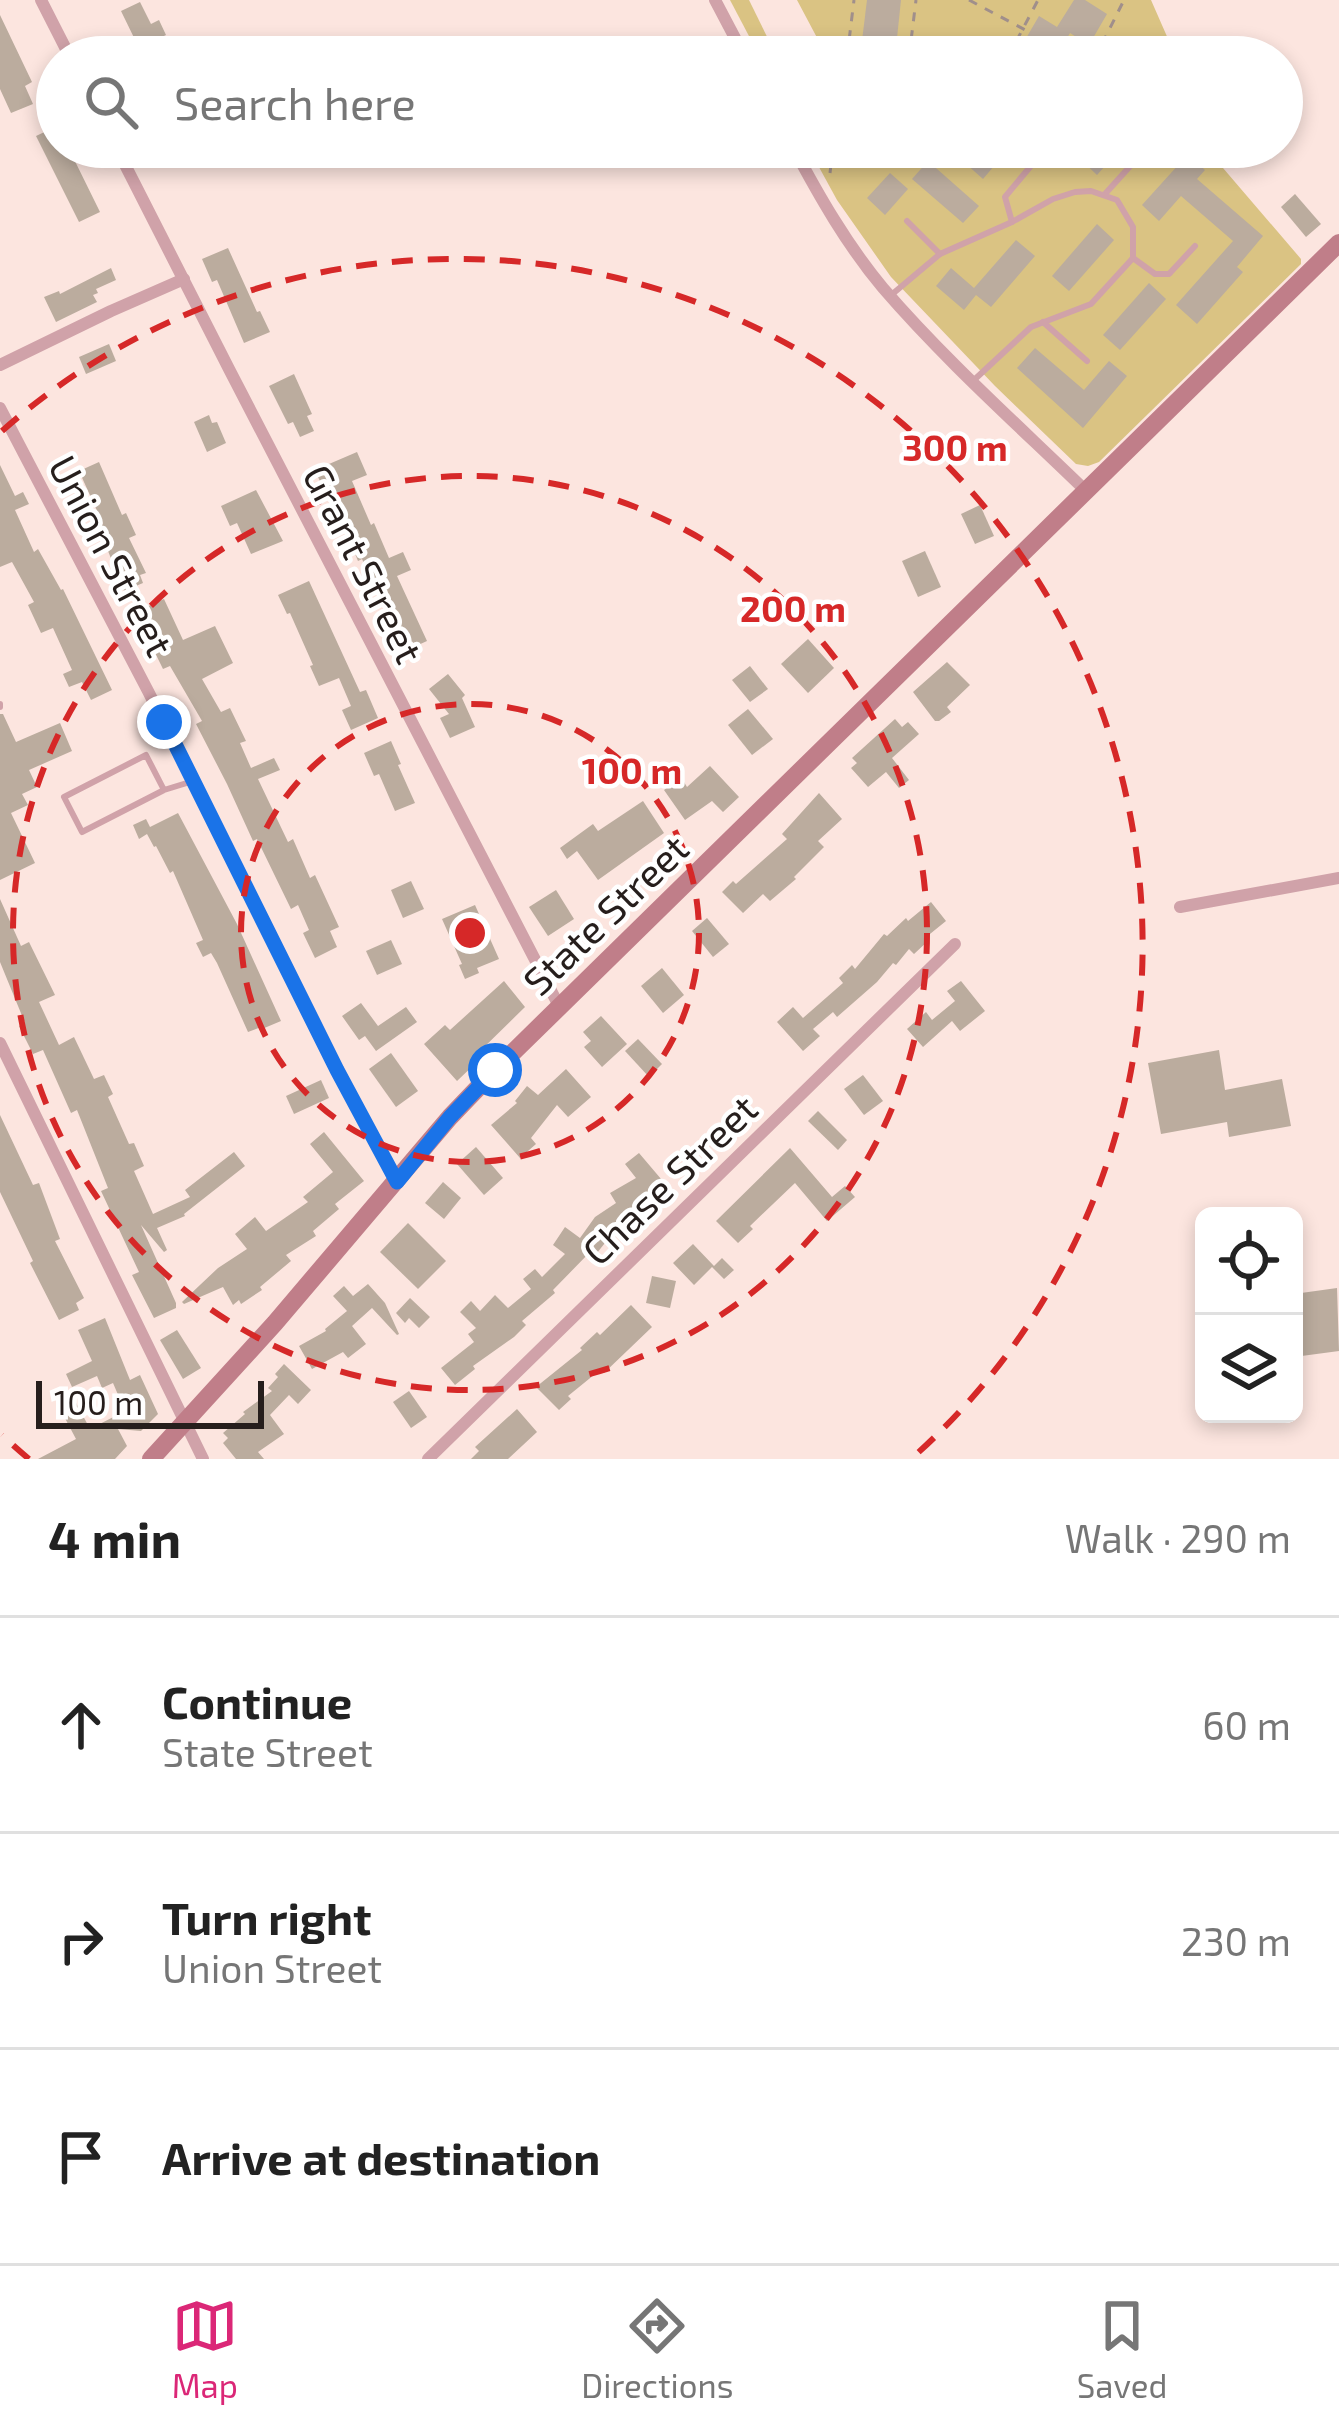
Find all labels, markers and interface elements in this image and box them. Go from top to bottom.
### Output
search box [36,36,1303,168]
icon: search [78,69,144,135]
text: Search here [174,75,416,129]
text: 300 m [902,425,1008,468]
street label: Union Street [40,447,185,664]
street label: Grant Street [294,456,434,670]
text: 200 m [740,586,846,629]
route end [137,695,191,749]
text: 100 m [582,748,682,791]
street label: State Street [513,824,697,1004]
centre of rings [449,912,491,954]
route start [468,1043,522,1097]
street label: Chase Street [572,1084,766,1274]
map controls [1195,1207,1303,1423]
button: locate [1195,1207,1303,1315]
button: layers [1195,1315,1303,1423]
scale bar [36,1375,264,1428]
text: 100 m [54,1382,143,1422]
text: 4 min [48,1507,181,1568]
text: Walk · 290 m [1065,1514,1291,1561]
text: Continue [162,1674,352,1728]
icon: ahead [48,1692,114,1758]
text: 60 m [1202,1701,1291,1748]
text: State Street [162,1728,373,1775]
text: Turn right [162,1890,371,1944]
icon: right [48,1908,114,1974]
text: 230 m [1181,1917,1291,1964]
text: Union Street [162,1944,382,1991]
icon: arrive [48,2124,114,2190]
text: Arrive at destination [162,2130,600,2184]
tab: Map [172,2293,238,2405]
tab: Directions [581,2293,733,2405]
tab: Saved [1077,2293,1167,2405]

